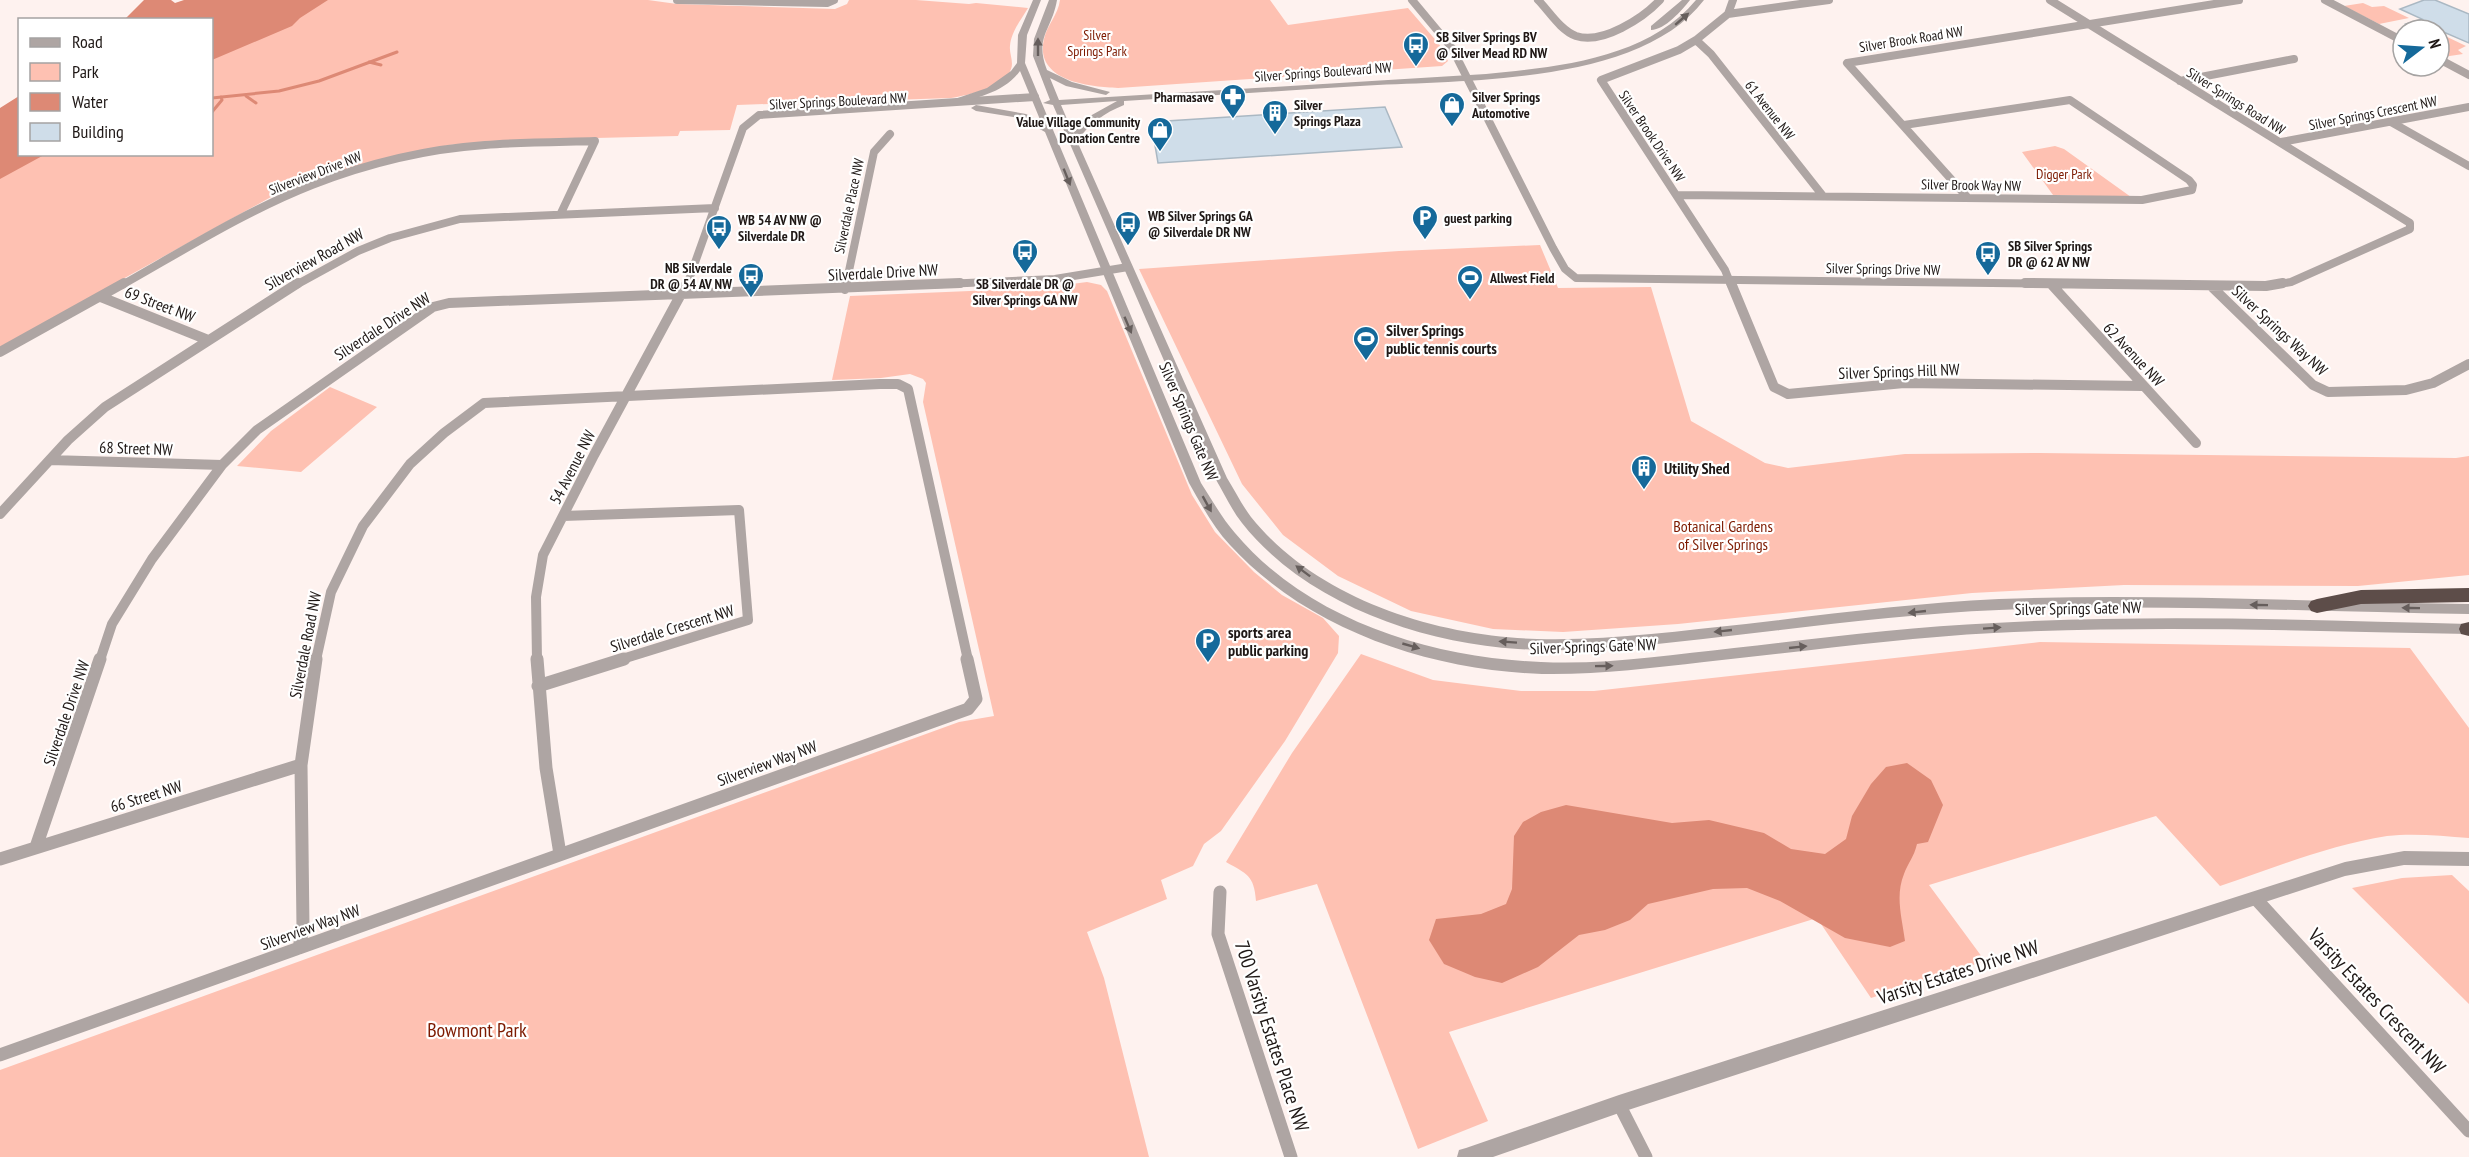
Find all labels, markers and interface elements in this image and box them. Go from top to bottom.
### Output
one-way arrow [1674,12,1690,25]
legend [18,18,213,156]
north arrow [2391,18,2451,78]
street label: Silver Brook Road NW [1858,22,1965,56]
park label: Silver Springs Park [1067,26,1127,60]
place label: SB Silver Springs BV @ Silver Mead RD NW [1436,28,1548,62]
text: Road [72,30,103,53]
bus stop icon: SB Silver Springs BV @ Silver Mead RD NW [1401,30,1431,68]
text: N [2425,37,2446,51]
one-way arrow [1033,38,1043,57]
street label: Silver Springs Boulevard NW [1254,58,1393,86]
text: Park [72,60,99,83]
street label: Silver Springs Road NW [2183,63,2289,139]
street label: 61 Avenue NW [1741,77,1799,144]
pharmacy icon: Pharmasave [1218,82,1248,120]
street label: Silver Brook Drive NW [1615,87,1689,186]
street label: Silver Springs Boulevard NW [769,88,908,114]
place label: Pharmasave [1154,88,1214,106]
place label: Silver Springs Automotive [1471,88,1540,122]
text: Water [72,90,108,113]
shop icon: Silver Springs Automotive [1437,90,1467,128]
street label: Silver Springs Crescent NW [2307,92,2439,134]
place label: Silver Springs Plaza [1294,96,1361,130]
building icon: Silver Springs Plaza [1260,98,1290,136]
place label: Value Village Community Donation Centre [1015,113,1140,147]
shop icon: Value Village Community Donation Centre [1145,115,1175,153]
text: Building [72,120,124,143]
street label: Silverview Drive NW [266,147,364,199]
street label: Silverdale Place NW [830,156,868,255]
park label: Digger Park [2036,165,2093,183]
one-way arrow [1063,169,1073,187]
street label: Silver Brook Way NW [1921,175,2022,195]
parking icon: guest parking [1410,203,1440,241]
place label: WB Silver Springs GA @ Silverdale DR NW [1147,207,1254,241]
bus stop icon: WB Silver Springs GA @ Silverdale DR NW [1113,209,1143,247]
place label: guest parking [1444,209,1512,227]
place label: WB 54 AV NW @ Silverdale DR [737,211,822,245]
bus stop icon: WB 54 AV NW @ Silverdale DR [704,213,734,251]
street label: Silverview Road NW [261,223,367,294]
bus stop icon: SB Silverdale DR @ Silver Springs GA NW [1010,237,1040,275]
place label: SB Silver Springs DR @ 62 AV NW [2008,237,2092,271]
bus stop icon: SB Silver Springs DR @ 62 AV NW [1973,239,2003,277]
place label: NB Silverdale DR @ 54 AV NW [650,259,733,293]
street label: Silverdale Drive NW [827,259,939,285]
street label: Silver Springs Drive NW [1826,259,1941,279]
bus stop icon: NB Silverdale DR @ 54 AV NW [736,261,766,299]
sports icon: Allwest Field [1455,263,1485,301]
place label: Allwest Field [1489,269,1555,287]
place label: SB Silverdale DR @ Silver Springs GA NW [973,275,1078,309]
street label: 69 Street NW [122,281,198,327]
street label: Silver Springs Way NW [2228,281,2332,380]
street label: Silverdale Drive NW [330,287,434,364]
one-way arrow [1124,316,1134,334]
street label: 62 Avenue NW [2099,318,2169,390]
place label: Silver Springs public tennis courts [1386,320,1497,358]
sports icon: Silver Springs public tennis courts [1351,324,1381,362]
street label: Silver Springs Gate NW [1155,359,1223,484]
street label: Silver Springs Hill NW [1838,359,1960,383]
street label: 54 Avenue NW [545,426,599,507]
street label: 68 Street NW [99,437,173,459]
building icon: Utility Shed [1629,453,1659,491]
place label: Utility Shed [1664,458,1730,478]
one-way arrow [1202,495,1212,512]
park label: Botanical Gardens of Silver Springs [1673,516,1773,554]
one-way arrow [1295,565,1311,577]
street label: Silverdale Road NW [285,590,325,700]
street label: Silver Springs Gate NW [2014,597,2142,619]
street label: Silverdale Crescent NW [608,600,736,656]
one-way arrow [2249,600,2268,610]
one-way arrow [2401,603,2420,613]
one-way arrow [1907,607,1926,617]
place label: sports area public parking [1228,622,1308,660]
one-way arrow [1983,623,2002,633]
parking icon: sports area public parking [1193,626,1223,664]
one-way arrow [1713,626,1732,636]
street label: Silver Springs Gate NW [1529,634,1657,658]
one-way arrow [1498,638,1517,647]
one-way arrow [1402,642,1420,651]
one-way arrow [1788,642,1807,652]
street label: Silverdale Drive NW [39,657,93,768]
one-way arrow [1594,661,1613,671]
street label: Silverview Way NW [714,736,820,790]
street label: 66 Street NW [108,776,184,816]
street label: Silverview Way NW [257,900,363,954]
street label: Varsity Estates Crescent NW [2302,922,2452,1080]
street label: Varsity Estates Drive NW [1873,934,2042,1011]
street label: 700 Varsity Estates Place NW [1229,937,1315,1135]
park label: Bowmont Park [427,1017,527,1043]

